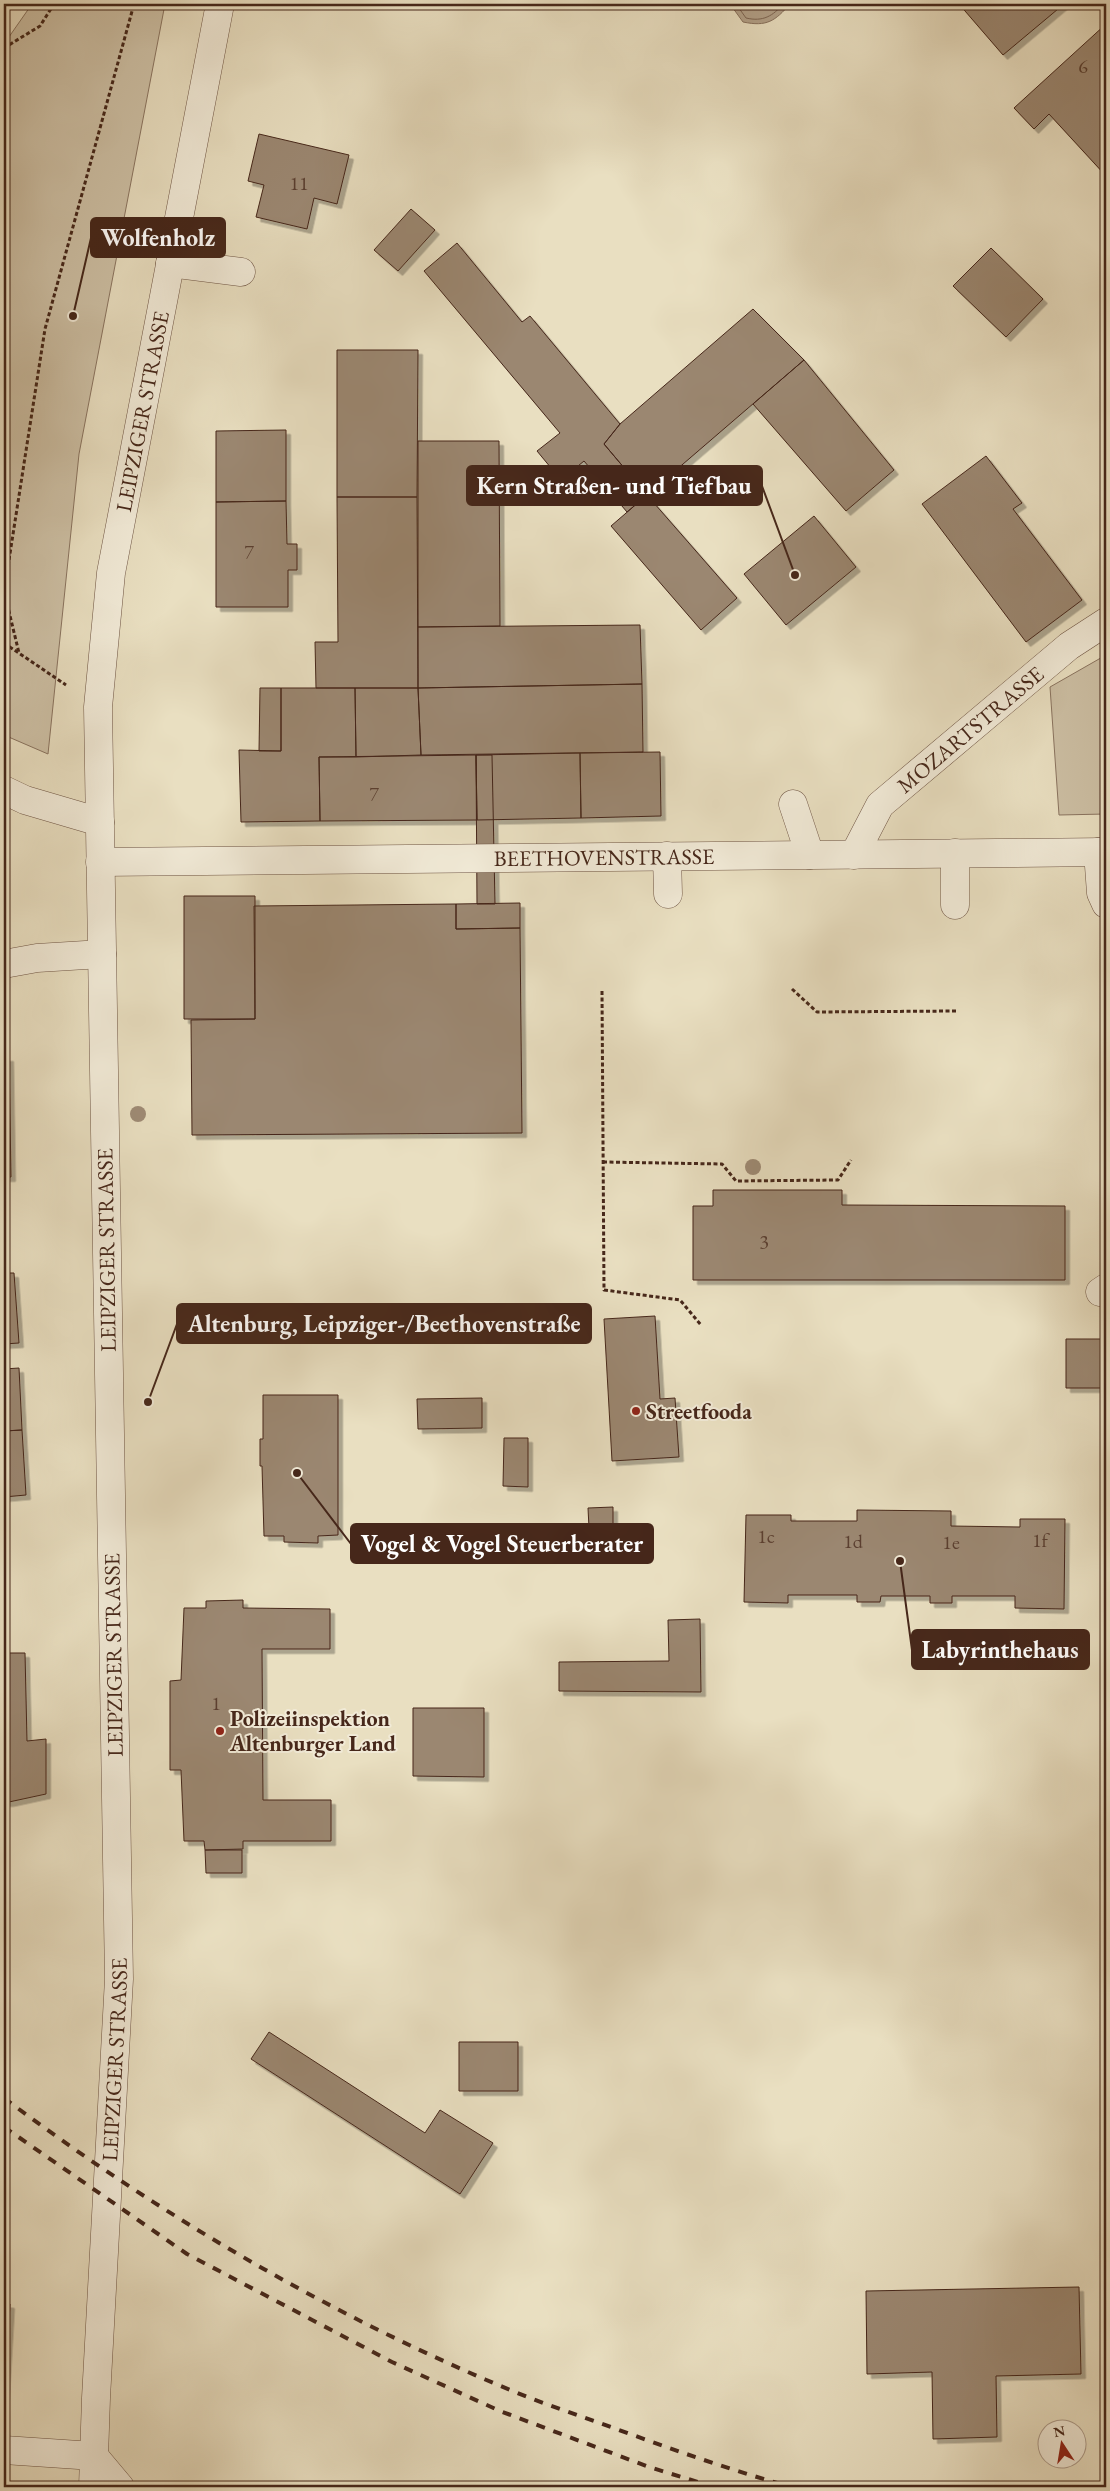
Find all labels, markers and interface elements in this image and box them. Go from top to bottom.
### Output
house number: 6 [1078,53,1088,79]
house number: 11 [289,170,309,196]
callout: Wolfenholz [91,218,225,257]
text: Wolfenholz [101,222,216,253]
street label: LEIPZIGER STRASSE [109,309,176,514]
callout: Kern Straßen- und Tiefbau [467,466,762,505]
text: Kern Straßen- und Tiefbau [476,470,752,501]
house number: 7 [244,539,254,565]
street label: MOZARTSTRASSE [891,660,1050,800]
house number: 7 [369,781,379,807]
street label: BEETHOVENSTRASSE [493,842,714,873]
street label: LEIPZIGER STRASSE [90,1148,123,1352]
house number: 3 [759,1229,769,1255]
callout: Altenburg, Leipziger-/Beethovenstraße [177,1304,591,1343]
text: Altenburg, Leipziger-/Beethovenstraße [186,1308,581,1340]
place label: Streetfooda [646,1397,752,1426]
marker: Streetfooda [630,1405,642,1417]
house number: 1c [757,1523,775,1549]
callout: Vogel & Vogel Steuerberater [351,1524,653,1563]
house number: 1f [1032,1527,1051,1553]
text: Vogel & Vogel Steuerberater [361,1528,643,1560]
house number: 1d [843,1528,864,1554]
house number: 1e [942,1529,960,1555]
street label: LEIPZIGER STRASSE [97,1553,130,1757]
callout: Labyrinthehaus [912,1630,1089,1669]
text: Labyrinthehaus [921,1634,1079,1666]
house number: 1 [211,1690,221,1716]
place label: Polizeiinspektion Altenburger Land [229,1704,396,1758]
marker: Polizeiinspektion Altenburger Land [214,1725,226,1737]
street label: LEIPZIGER STRASSE [95,1957,134,2162]
north arrow [1038,2418,1088,2468]
text: N [1052,2421,1067,2441]

